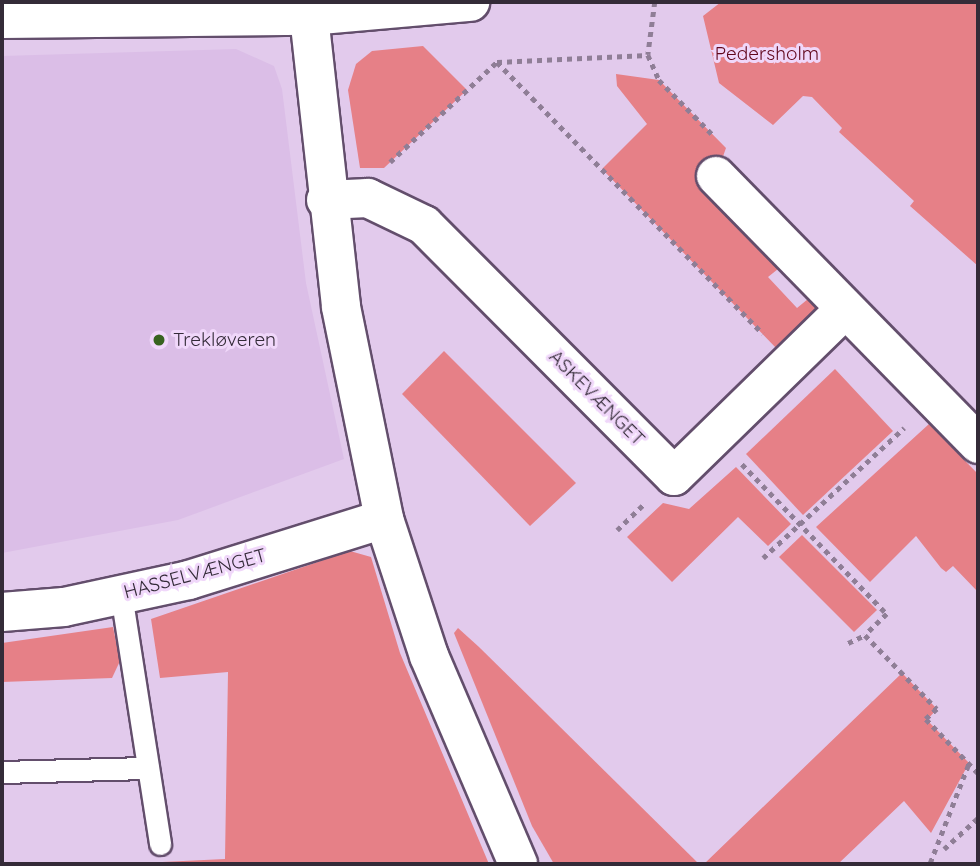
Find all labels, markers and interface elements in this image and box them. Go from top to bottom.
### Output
park label: Pedersholm [715,43,819,65]
place label: Trekløveren [173,329,276,351]
marker: Trekløveren [151,332,167,348]
street label: ASKEVÆNGET [544,345,650,451]
street label: HASSELVÆNGET [121,544,269,604]

